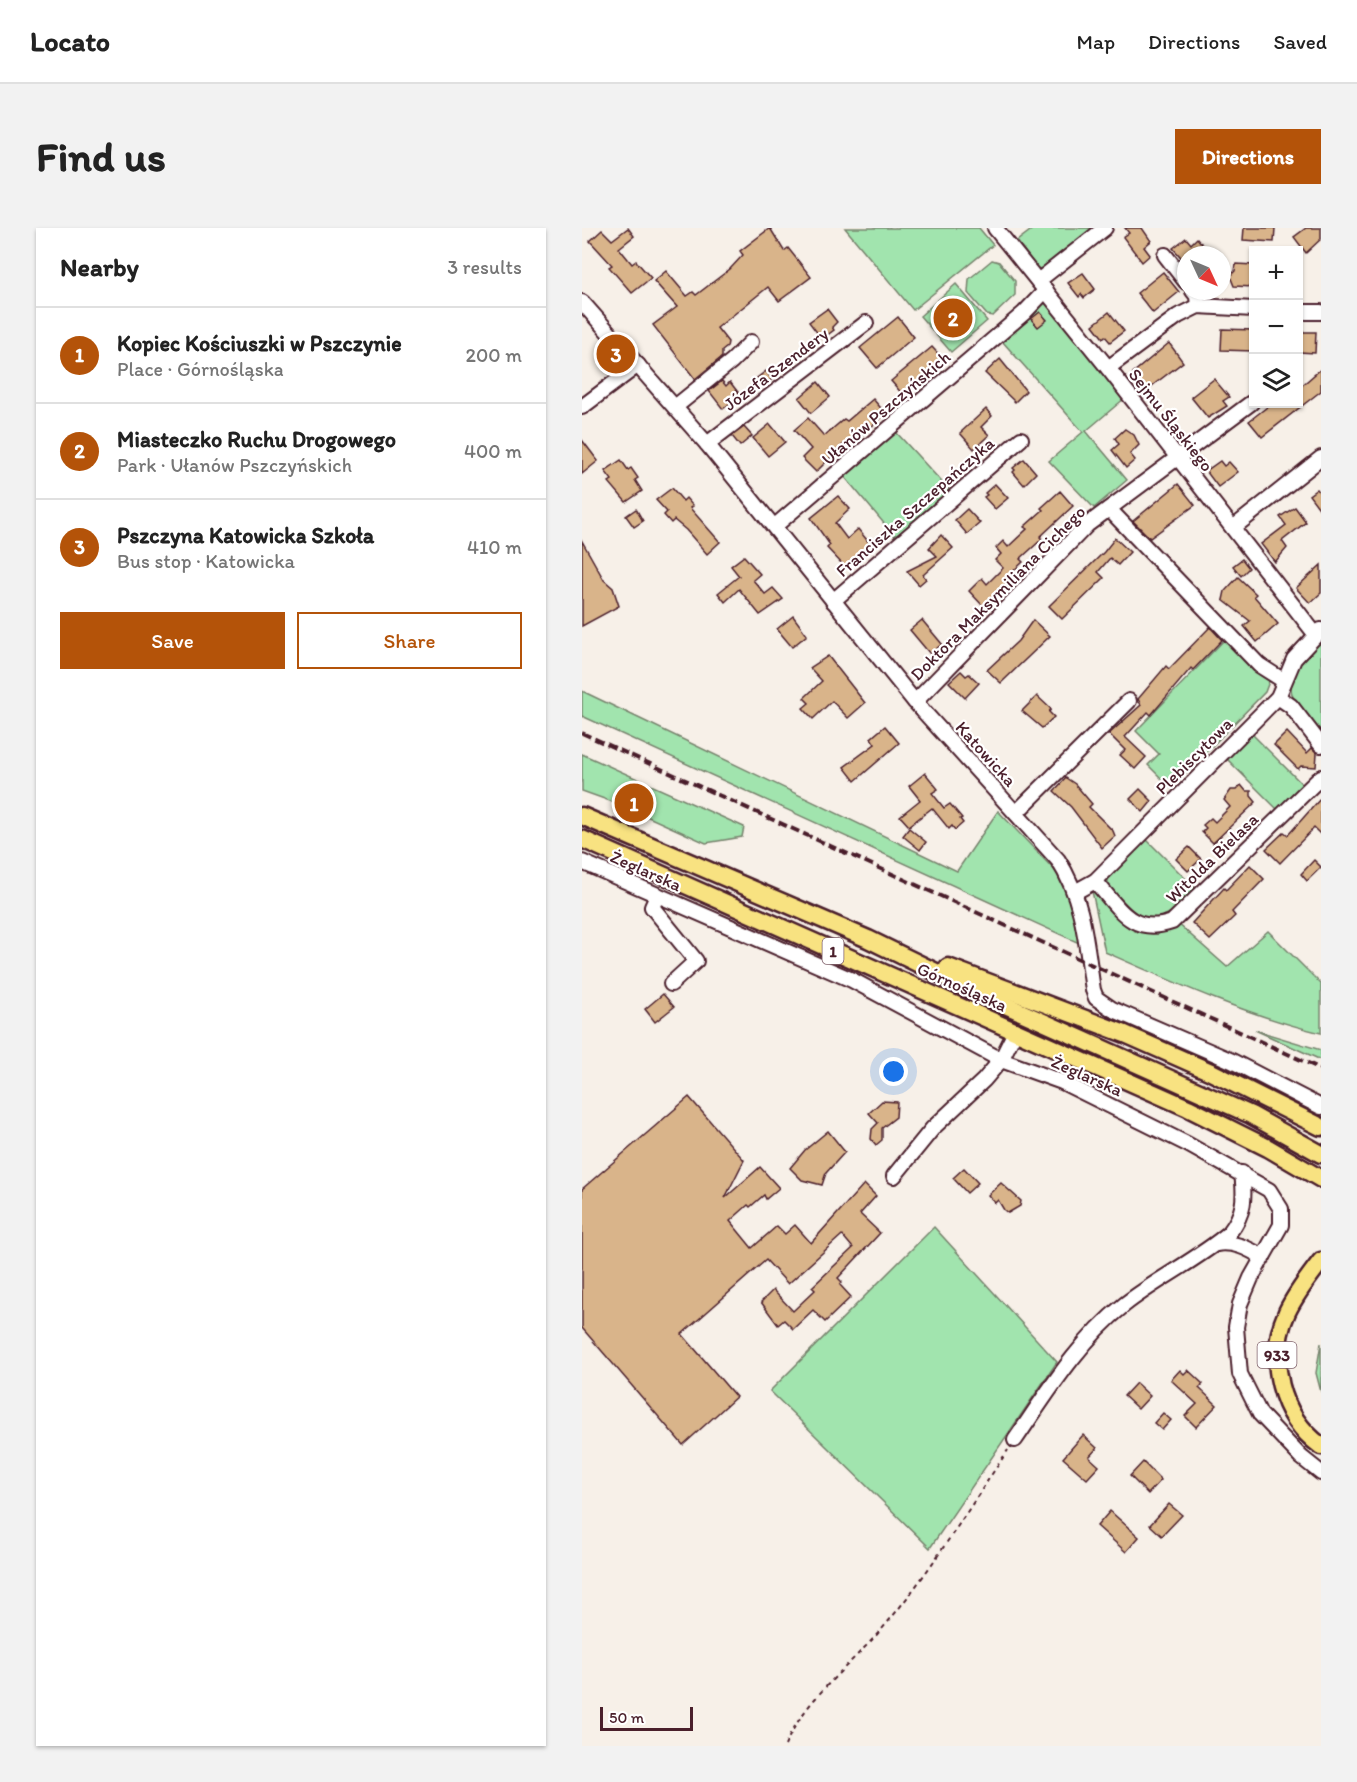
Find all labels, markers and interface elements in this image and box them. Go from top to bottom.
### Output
text: Locato [30,24,110,58]
text: Map [1077,29,1115,54]
text: Directions [1148,29,1240,54]
text: Saved [1273,29,1327,54]
button: Directions [1175,129,1321,184]
text: Find us [36,131,166,182]
north arrow [1177,246,1231,300]
map controls [1249,246,1303,408]
button: + [1249,246,1303,300]
text: Nearby [60,251,139,283]
text: 3 results [447,255,522,279]
pin: 2 [934,296,973,340]
button: − [1249,300,1303,354]
street label: Józefa Szendery [719,322,833,415]
text: Kopiec Kościuszki w Pszczynie [117,330,402,357]
pin: 3 [597,332,636,376]
text: 1 [75,343,84,367]
text: 200 m [466,343,522,367]
street label: Ułanów Pszczyńskich [817,346,955,470]
button: layers [1249,354,1303,408]
text: Place · Górnośląska [117,357,284,381]
street label: Sejmu Śląskiego [1124,364,1218,476]
text: Miasteczko Ruchu Drogowego [117,426,396,453]
street label: Franciszka Szczepańczyka [831,432,999,582]
text: 2 [74,439,85,463]
text: 400 m [464,439,522,463]
text: Park · Ułanów Pszczyńskich [117,453,352,477]
street label: Doktora Maksymiliana Cichego [906,501,1090,685]
text: Pszczyna Katowicka Szkoła [117,522,374,549]
text: 3 [74,535,85,559]
text: 410 m [467,535,522,559]
text: Bus stop · Katowicka [117,549,295,573]
button: Save [60,612,285,669]
button: Share [297,612,522,669]
street label: Plebiscytowa [1151,712,1238,799]
street label: Katowicka [951,717,1022,792]
pin: 1 [614,780,654,826]
street label: Witolda Bielasa [1161,808,1264,908]
street label: Żeglarska [607,846,686,897]
road number: 1 [822,938,844,964]
street label: Górnośląska [914,957,1011,1017]
street label: Żeglarska [1048,1051,1127,1102]
your location [879,1057,908,1086]
road number: 933 [1258,1342,1296,1368]
scale bar [600,1704,693,1732]
text: 50 m [609,1708,644,1727]

